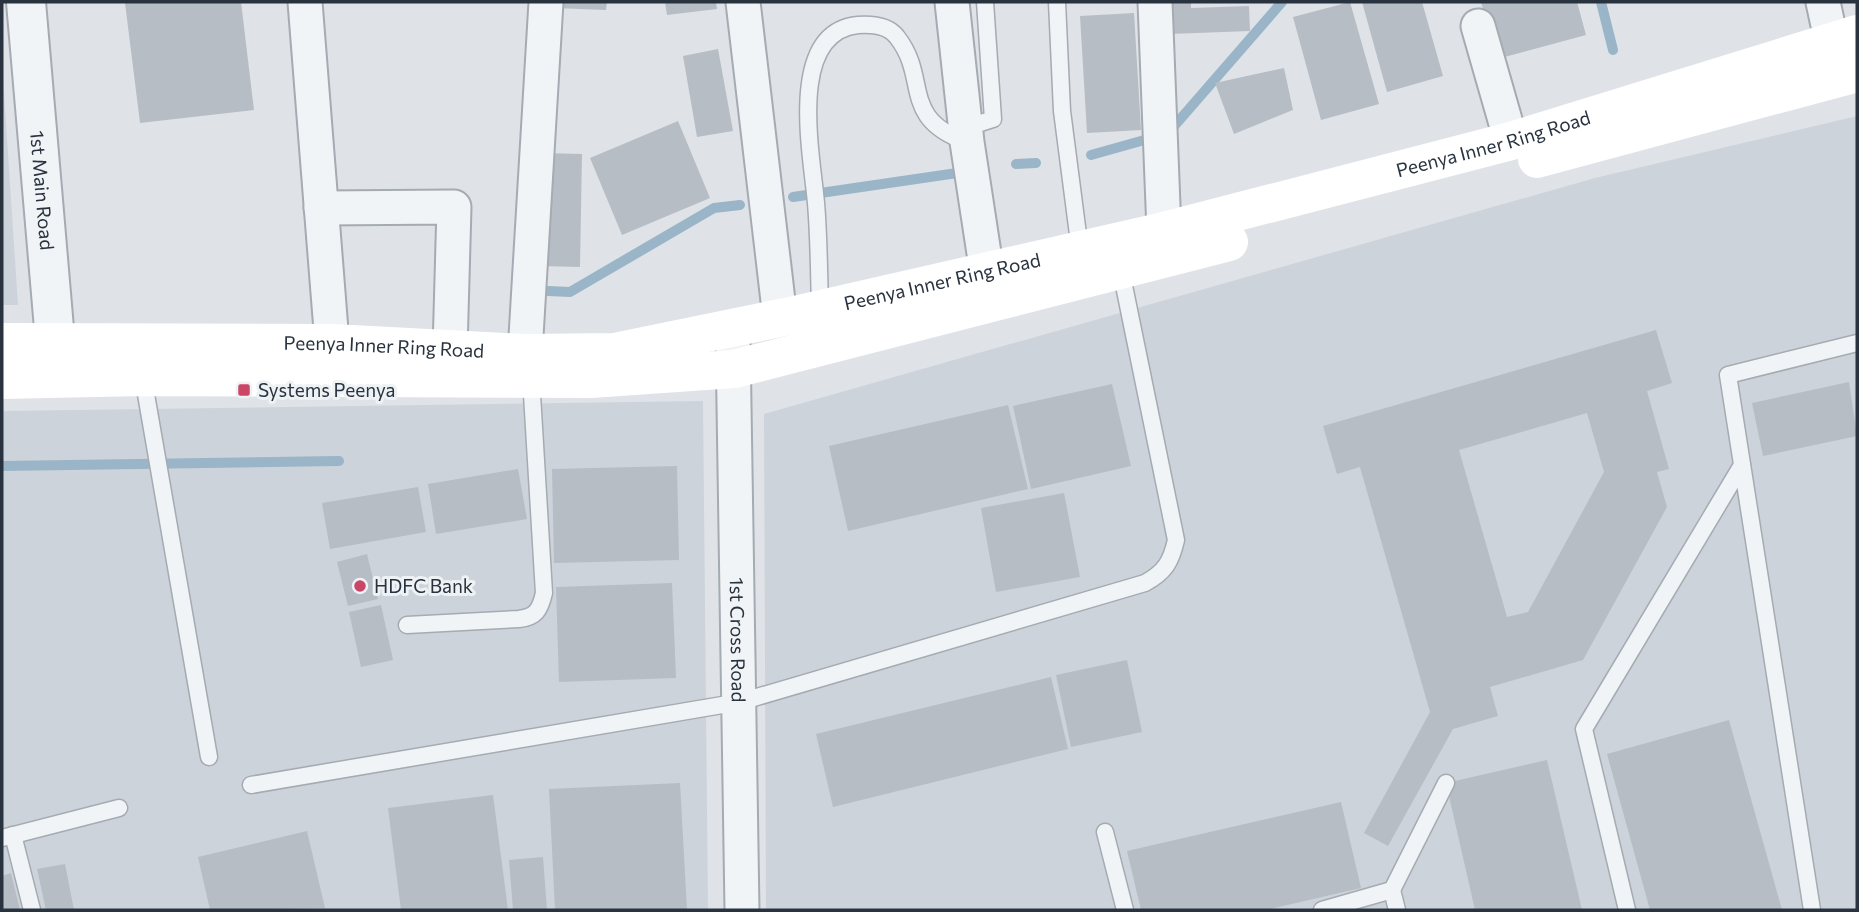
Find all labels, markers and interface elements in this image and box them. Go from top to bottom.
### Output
street label: Peenya Inner Ring Road [1393,105,1593,181]
street label: 1st Main Road [26,130,59,251]
street label: Peenya Inner Ring Road [842,247,1043,314]
street label: Peenya Inner Ring Road [284,331,485,362]
place label: Systems Peenya [258,378,395,401]
marker: Systems Peenya [236,382,252,398]
place label: HDFC Bank [374,574,473,597]
street label: 1st Cross Road [726,577,751,703]
marker: HDFC Bank [352,578,368,594]

